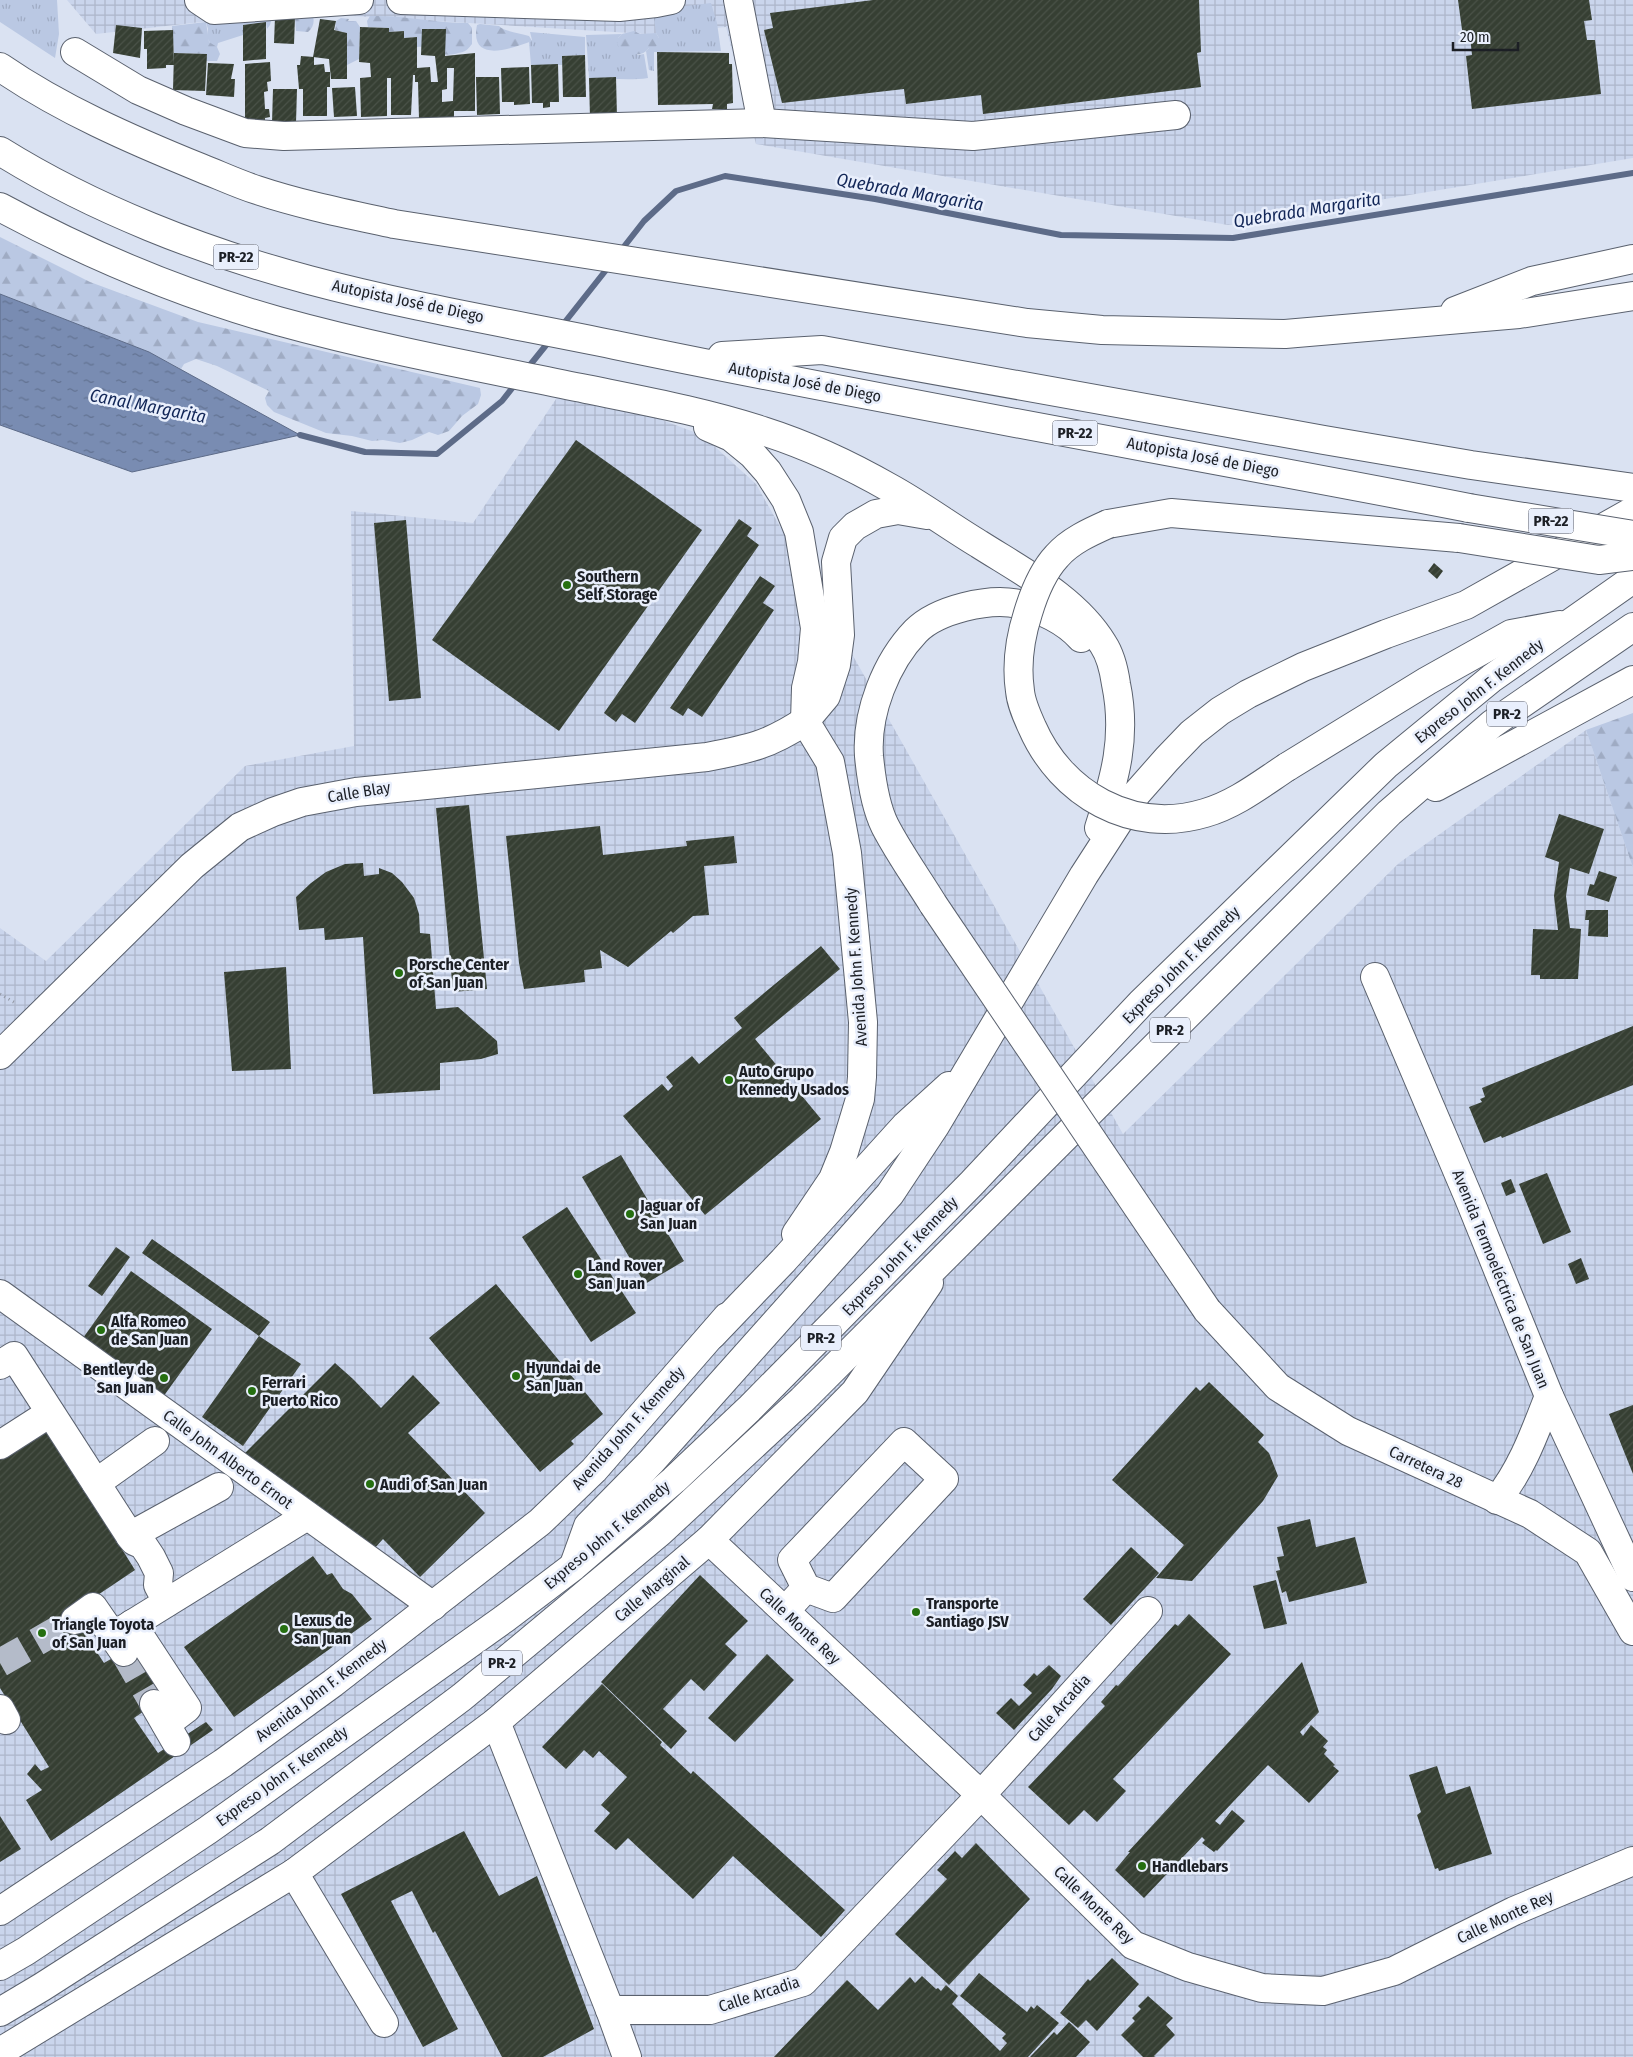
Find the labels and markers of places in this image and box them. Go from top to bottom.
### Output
place label: Southern Self Storage [577,567,657,604]
marker: Southern Self Storage [561,579,573,591]
place label: Porsche Center of San Juan [409,955,509,992]
marker: Porsche Center of San Juan [393,967,405,979]
place label: Auto Grupo Kennedy Usados [738,1062,849,1099]
marker: Auto Grupo Kennedy Usados [723,1074,735,1086]
place label: Jaguar of San Juan [639,1196,701,1233]
marker: Jaguar of San Juan [624,1208,636,1220]
place label: Land Rover San Juan [588,1256,662,1293]
marker: Land Rover San Juan [572,1268,584,1280]
place label: Alfa Romeo de San Juan [110,1312,188,1349]
marker: Alfa Romeo de San Juan [95,1324,107,1336]
place label: Hyundai de San Juan [526,1358,601,1395]
place label: Bentley de San Juan [83,1360,154,1397]
marker: Hyundai de San Juan [510,1370,522,1382]
marker: Bentley de San Juan [158,1372,170,1384]
place label: Ferrari Puerto Rico [262,1373,339,1410]
marker: Ferrari Puerto Rico [246,1385,258,1397]
place label: Audi of San Juan [379,1475,488,1494]
marker: Audi of San Juan [364,1478,376,1490]
place label: Transporte Santiago JSV [926,1594,1009,1631]
marker: Transporte Santiago JSV [910,1606,922,1618]
place label: Lexus de San Juan [294,1611,352,1648]
place label: Triangle Toyota of San Juan [52,1615,154,1652]
marker: Lexus de San Juan [278,1623,290,1635]
marker: Triangle Toyota of San Juan [36,1627,48,1639]
place label: Handlebars [1152,1857,1228,1876]
marker: Handlebars [1136,1860,1148,1872]

